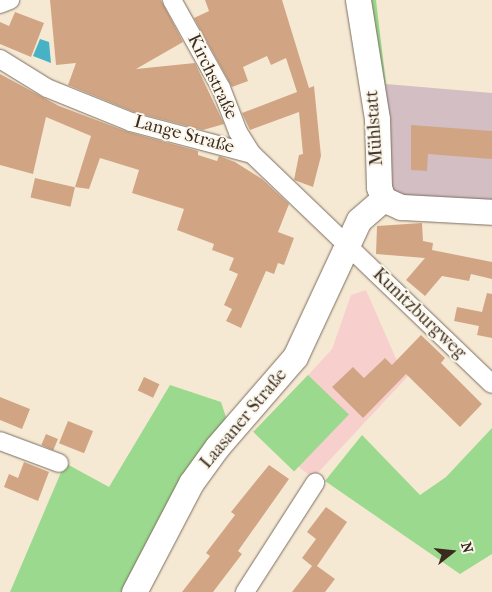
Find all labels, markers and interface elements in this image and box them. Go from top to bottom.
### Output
street label: Kirchstraße [182,31,242,123]
street label: Mühlstatt [362,89,388,167]
street label: Lange Straße [132,111,236,159]
street label: Kunitzburgweg [368,264,470,364]
street label: Laasaner Straße [196,365,292,473]
north arrow [427,527,477,577]
text: N [457,540,477,555]

